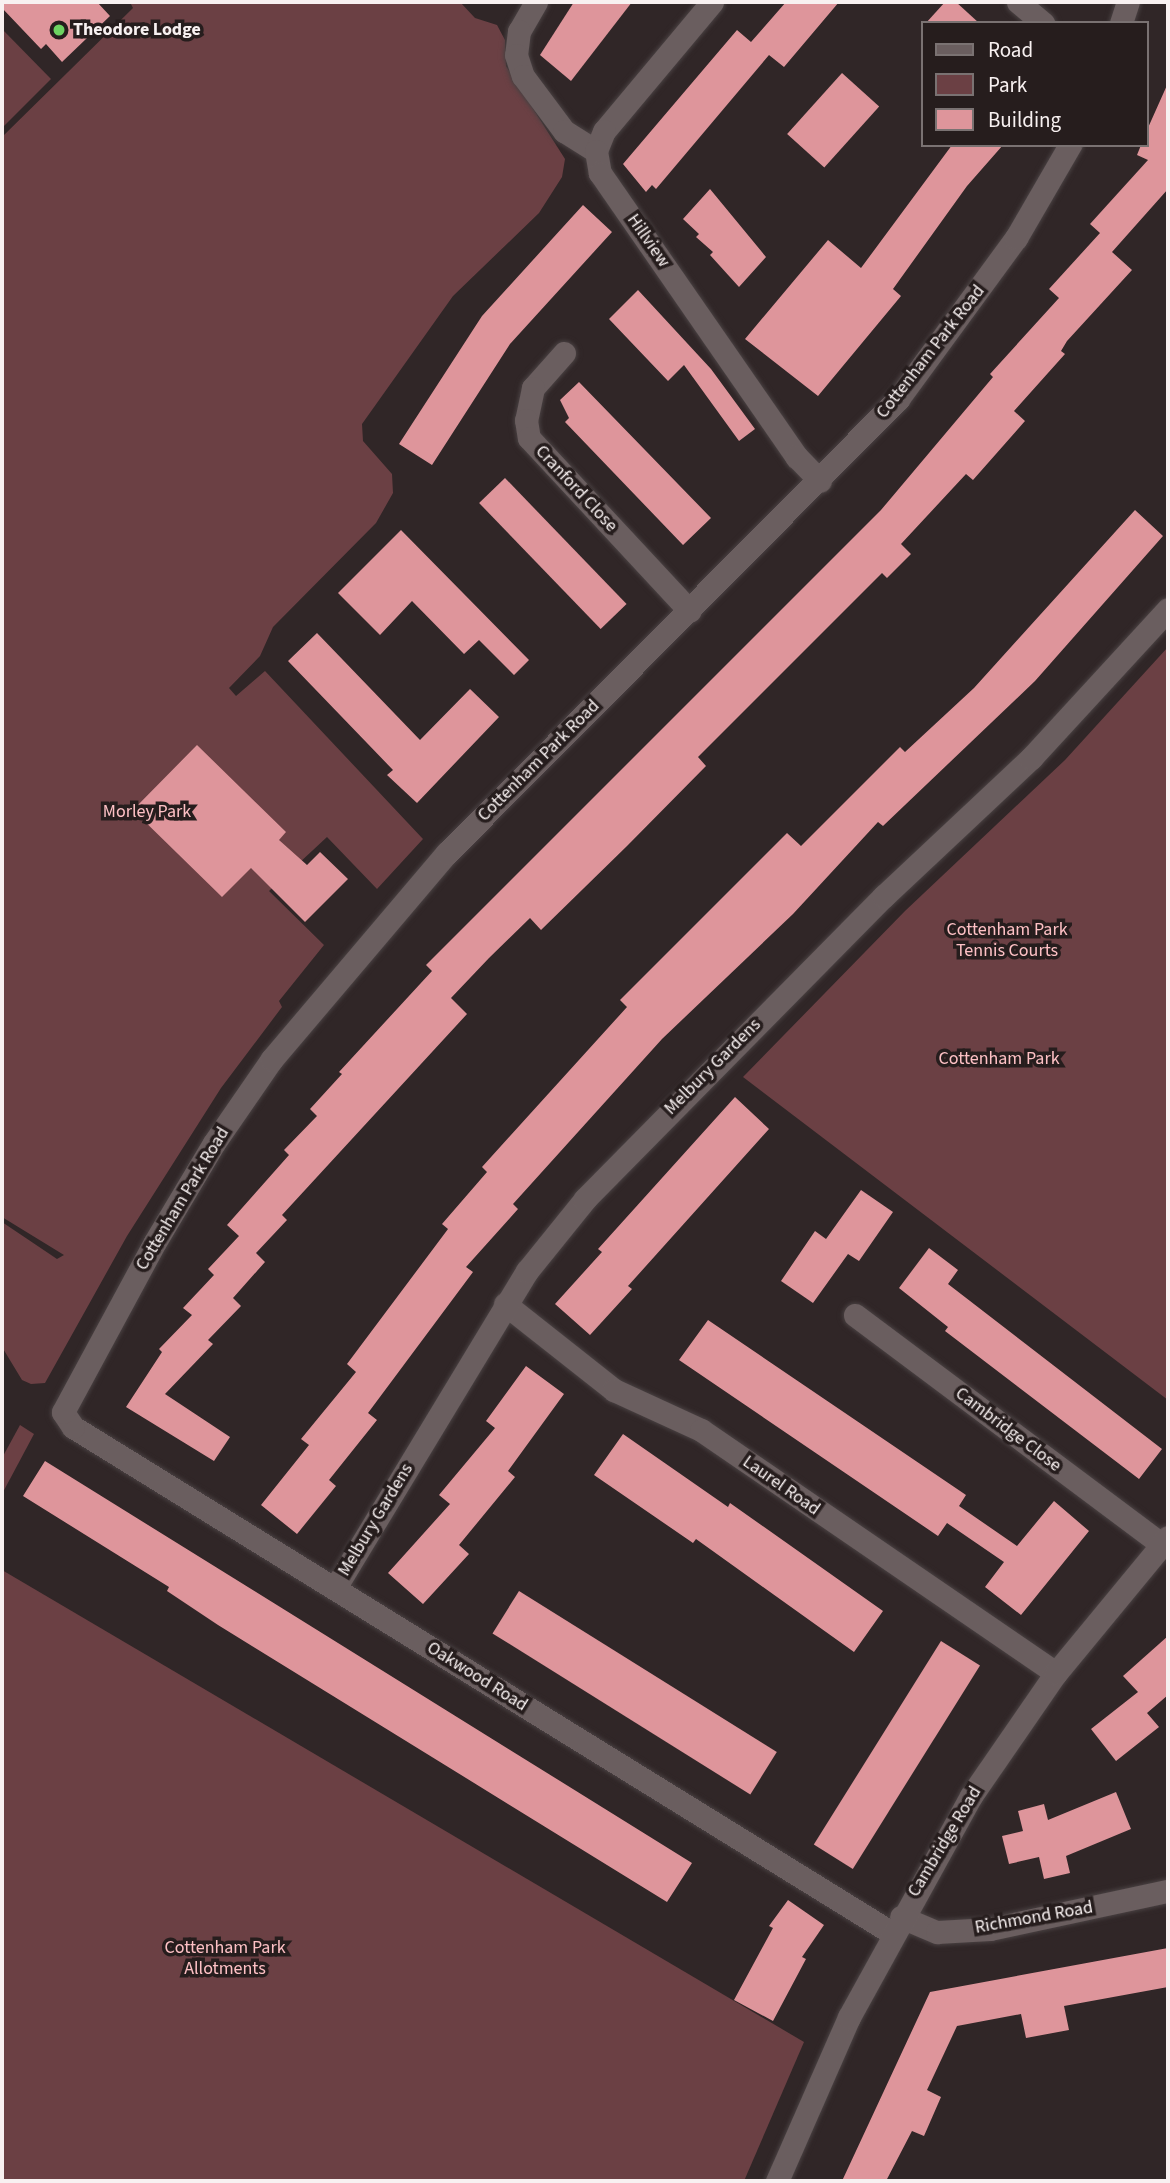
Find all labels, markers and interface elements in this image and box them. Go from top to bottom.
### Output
place label: Theodore Lodge [73,19,201,41]
legend [922,21,1149,147]
marker: Theodore Lodge [51,22,67,38]
text: Road [988,35,1033,65]
text: Park [988,70,1027,100]
text: Building [988,105,1061,135]
street label: Hillview [622,210,674,272]
street label: Cottenham Park Road [872,281,990,423]
street label: Cranford Close [530,441,622,537]
street label: Cottenham Park Road [474,696,604,826]
park label: Morley Park [103,801,191,823]
park label: Cottenham Park Tennis Courts [946,920,1068,962]
street label: Melbury Gardens [660,1014,766,1120]
park label: Cottenham Park [938,1048,1060,1070]
street label: Cottenham Park Road [132,1123,234,1275]
street label: Cambridge Close [951,1383,1065,1477]
street label: Laurel Road [738,1452,824,1520]
street label: Melbury Gardens [334,1460,418,1580]
street label: Oakwood Road [423,1637,531,1717]
street label: Cambridge Road [904,1783,986,1901]
street label: Richmond Road [973,1897,1095,1939]
park label: Cottenham Park Allotments [164,1938,286,1980]

